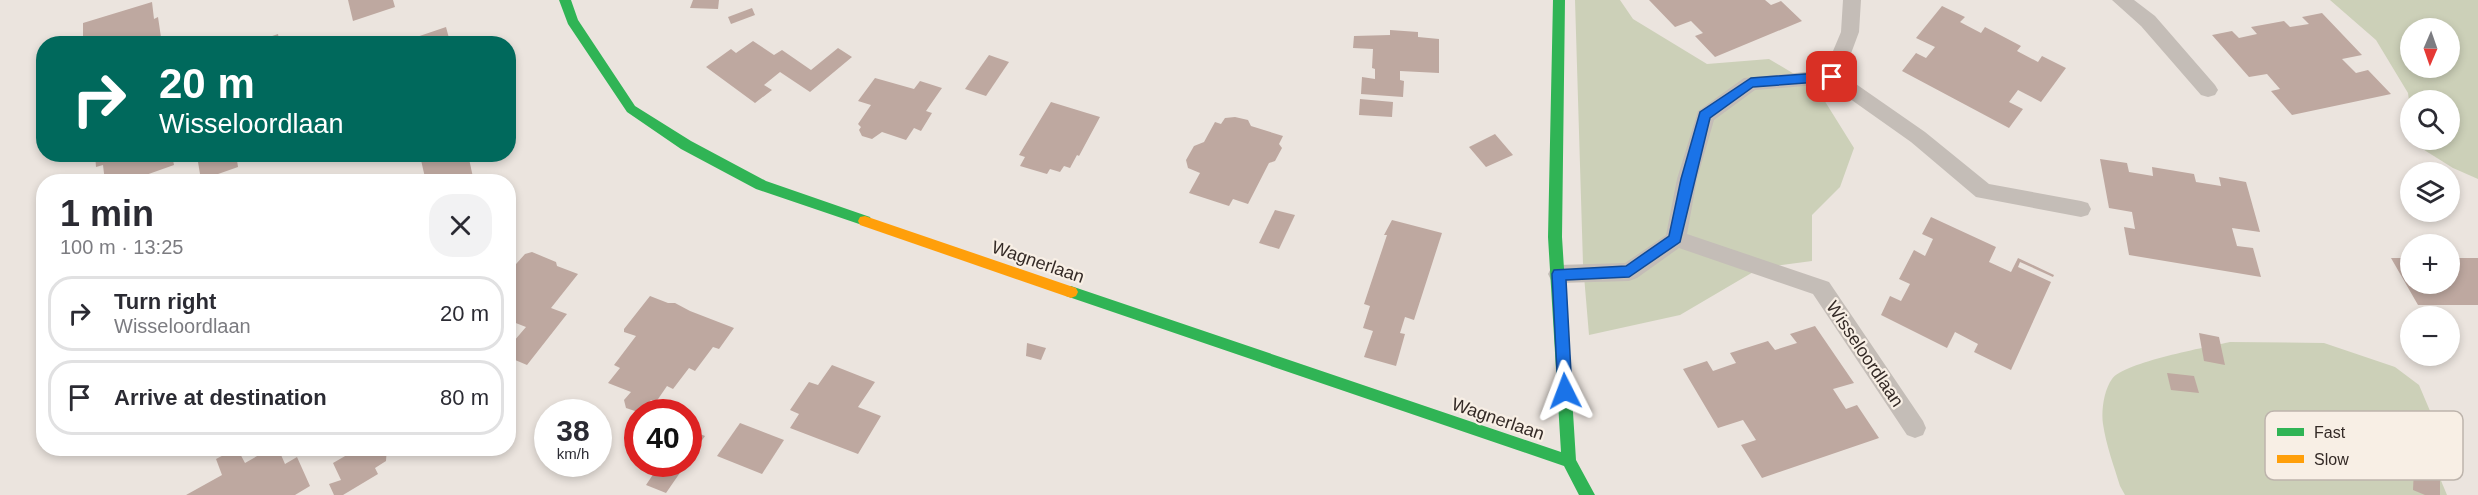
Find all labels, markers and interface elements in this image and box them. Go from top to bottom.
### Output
north arrow [2400,18,2460,78]
map controls [2400,18,2460,366]
pin [1806,51,1857,102]
icon: right [60,60,138,138]
text: 20 m [159,60,255,107]
icon: arrive [1815,60,1848,93]
button: search [2400,90,2460,150]
text: Wisseloordlaan [159,109,344,139]
button: layers [2400,162,2460,222]
text: 1 min [60,193,154,234]
button: close [429,194,492,257]
button: + [2400,234,2460,294]
text: 100 m · 13:25 [60,236,183,258]
street label: Wagnerlaan [989,237,1087,287]
text: Turn right [114,289,216,314]
icon: right [63,297,96,330]
street label: Wisseloordlaan [1822,297,1908,411]
text: 20 m [440,301,489,326]
button: − [2400,306,2460,366]
text: Wisseloordlaan [114,315,251,337]
position arrow [1533,359,1597,423]
icon: arrive [63,381,96,414]
text: Arrive at destination [114,385,327,410]
text: 80 m [440,385,489,410]
street label: Wagnerlaan [1449,394,1547,444]
speed limit sign: 40 [624,399,702,477]
legend [2265,411,2463,480]
text: 38 [556,414,590,447]
text: Fast [2314,424,2346,441]
text: km/h [557,445,589,462]
text: Slow [2314,451,2349,468]

